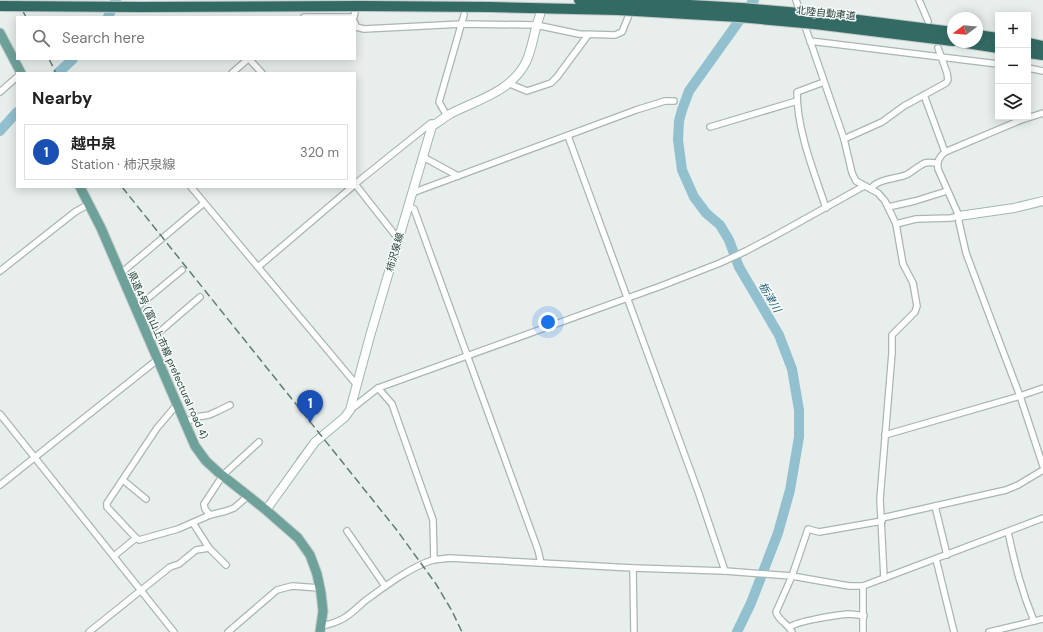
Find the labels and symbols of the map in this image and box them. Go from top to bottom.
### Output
street label: 北陸自動車道 [795,3,857,23]
north arrow [947,12,983,48]
street label: 柿沢泉線 [383,231,407,273]
street label: 県道4号 (富山上市線 prefectural road 4) [125,269,211,441]
water label: 栃津川 [756,279,785,316]
your location [538,312,558,332]
pin: 1 [297,390,323,423]

